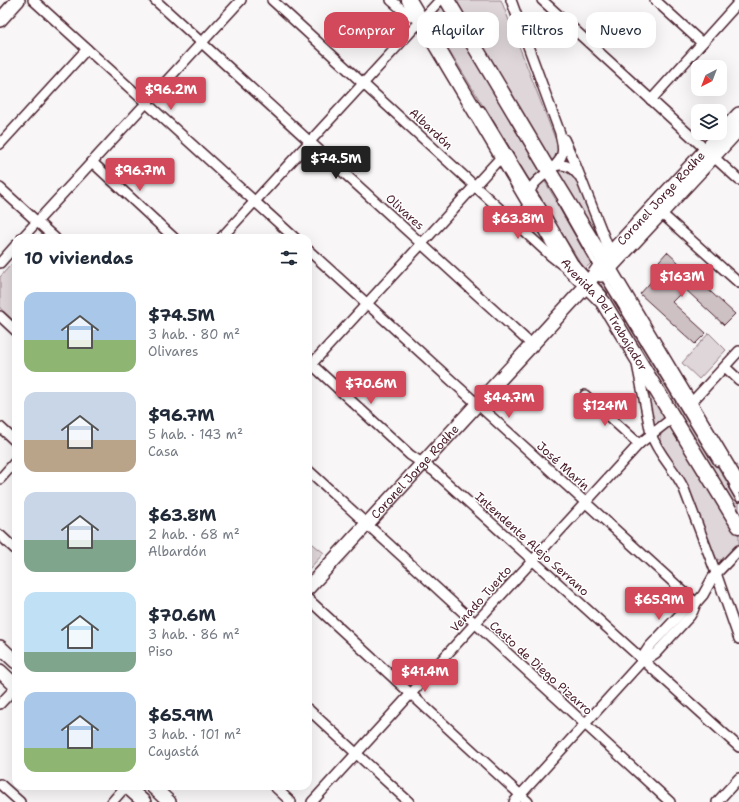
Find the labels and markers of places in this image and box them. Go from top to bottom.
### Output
pin: $96.2M [138,77,204,111]
pin: $74.5M [303,146,369,180]
pin: $96.7M [107,158,173,192]
pin: $63.8M [485,206,551,240]
pin: $163M [654,264,710,298]
pin: $70.6M [338,371,404,405]
pin: $44.7M [476,385,542,419]
pin: $124M [577,393,633,427]
pin: $65.9M [626,587,692,621]
pin: $41.4M [392,659,458,693]

